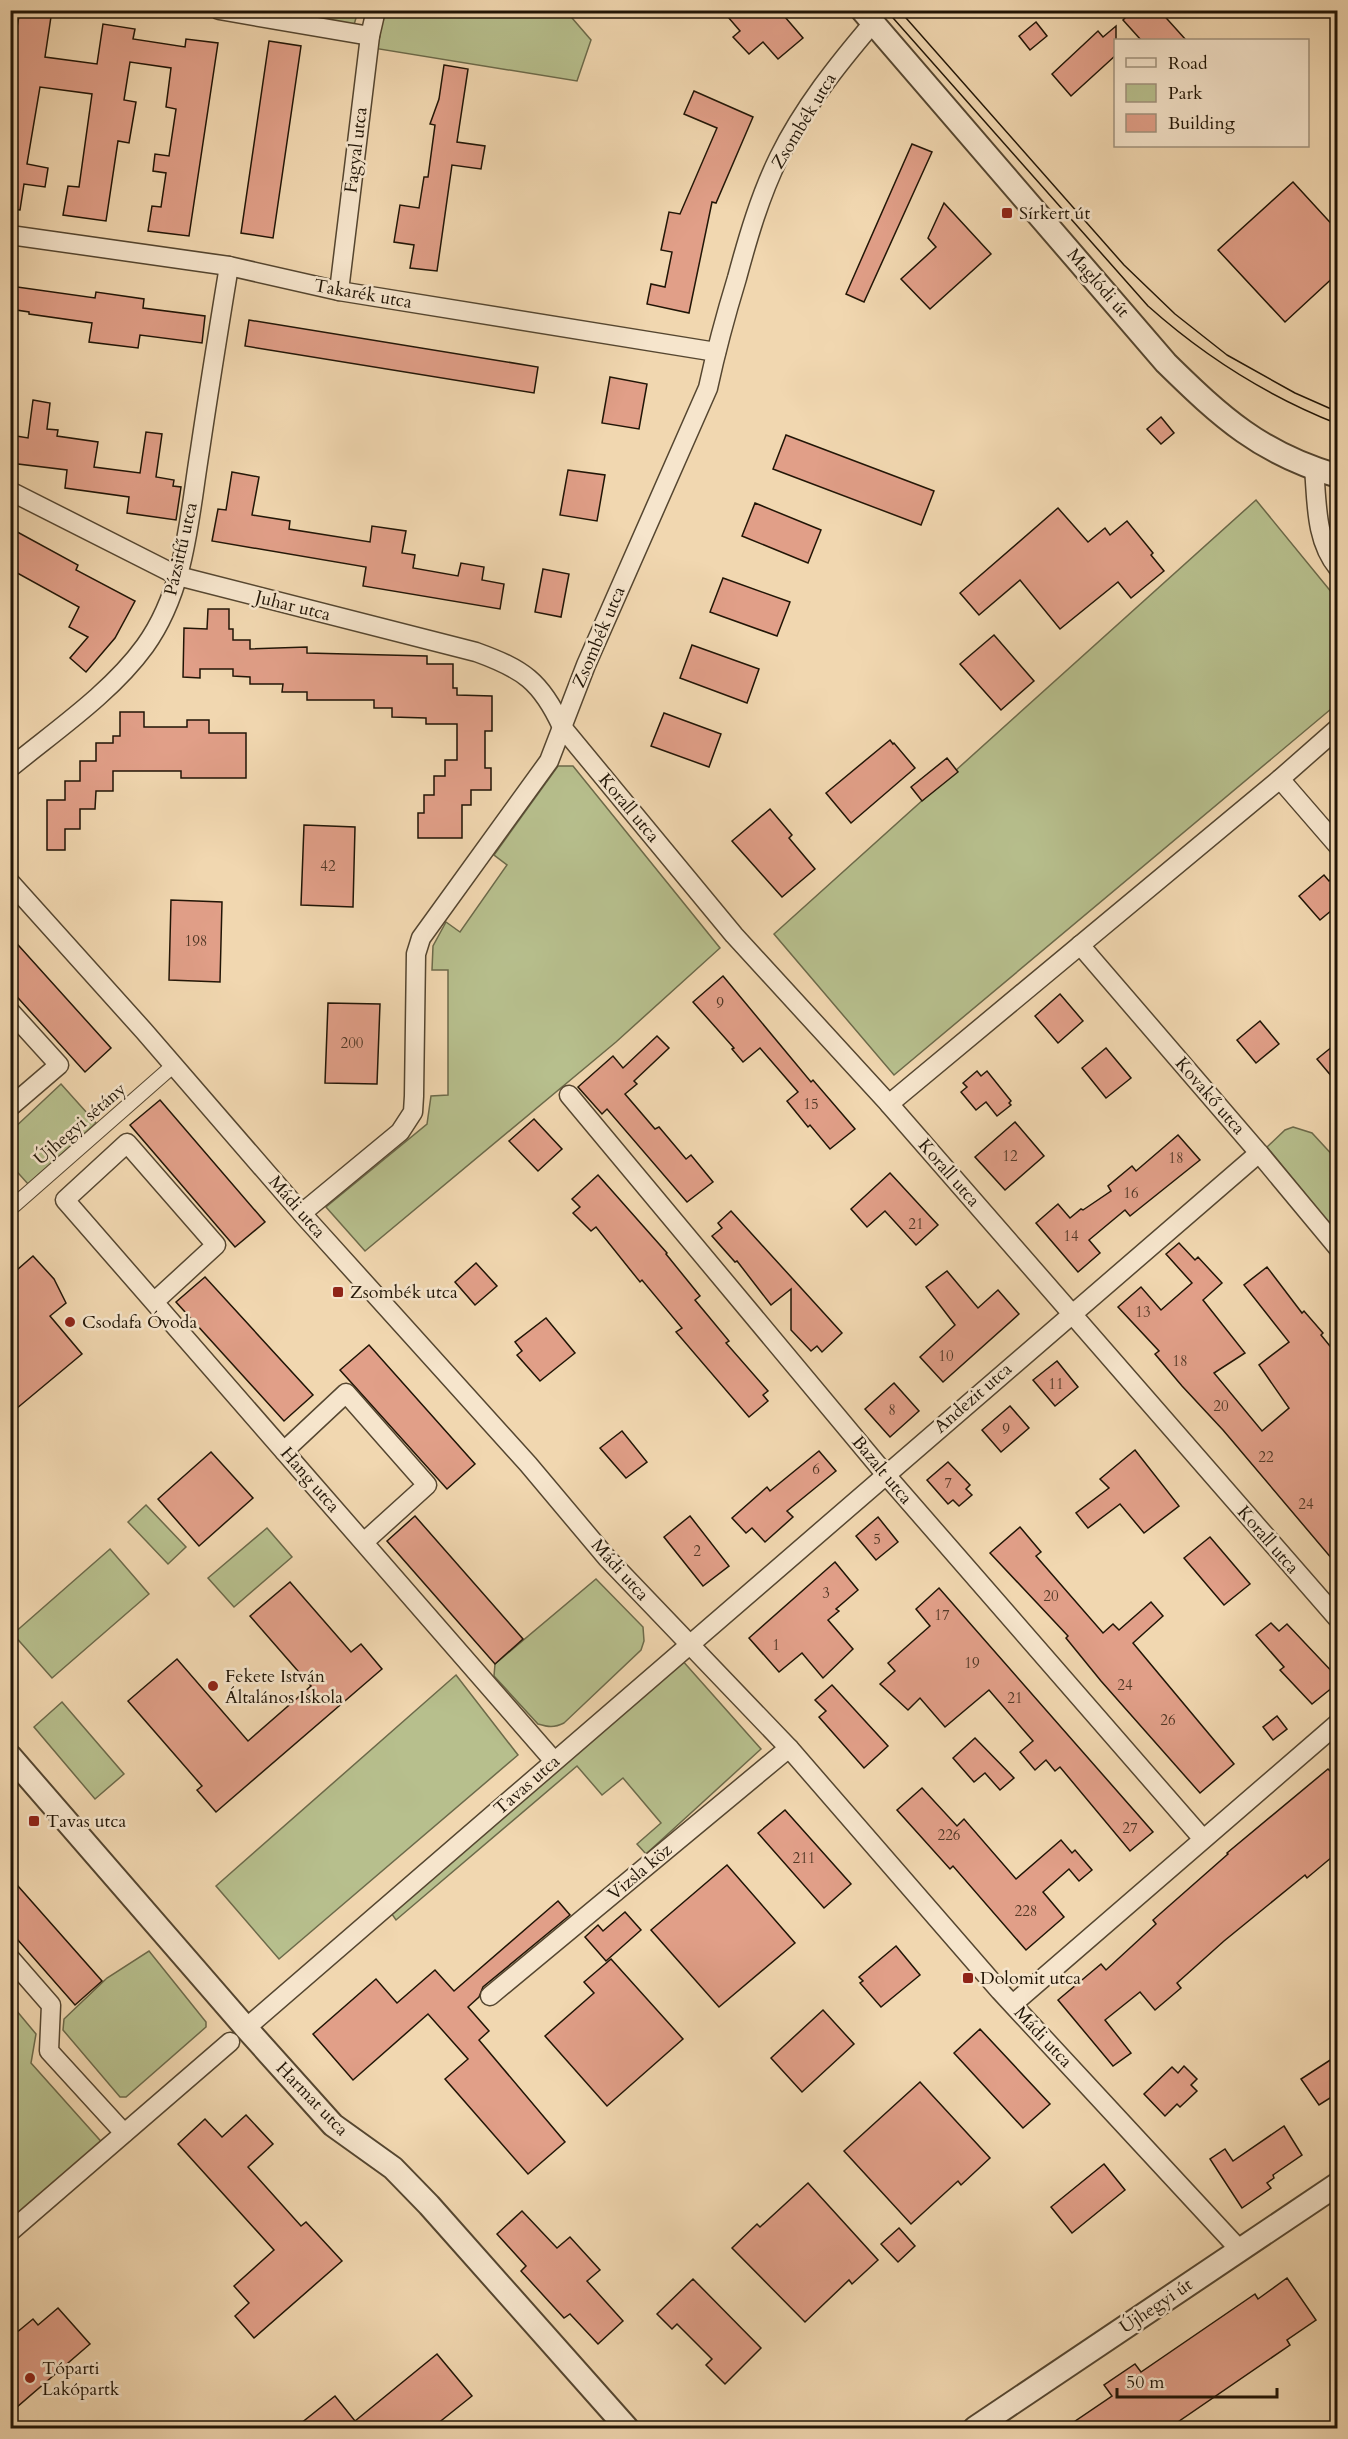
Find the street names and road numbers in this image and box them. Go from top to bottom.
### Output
street label: Zsombék utca [766,68,843,174]
street label: Fagyal utca [338,105,374,194]
street label: Maglódi út [1061,243,1135,323]
street label: Takarék utca [312,273,414,315]
street label: Pázsitfű utca [158,500,204,598]
street label: Zsombék utca [566,582,632,691]
street label: Juhar utca [250,584,333,627]
street label: Korall utca [593,768,665,848]
street label: Kovakő utca [1169,1052,1251,1140]
street label: Újhegyi sétány [29,1077,132,1171]
street label: Korall utca [912,1133,986,1213]
street label: Mádi utca [263,1170,331,1244]
street label: Andezit utca [929,1357,1018,1439]
street label: Bazalt utca [846,1430,918,1510]
street label: Hang utca [274,1442,346,1518]
street label: Korall utca [1231,1500,1305,1580]
street label: Mádi utca [585,1533,655,1607]
street label: Tavas utca [489,1749,566,1821]
street label: Vizsla köz [602,1838,678,1906]
street label: Mádi utca [1008,2001,1078,2073]
street label: Harmat utca [270,2056,354,2142]
street label: Újhegyi út [1115,2272,1198,2340]

